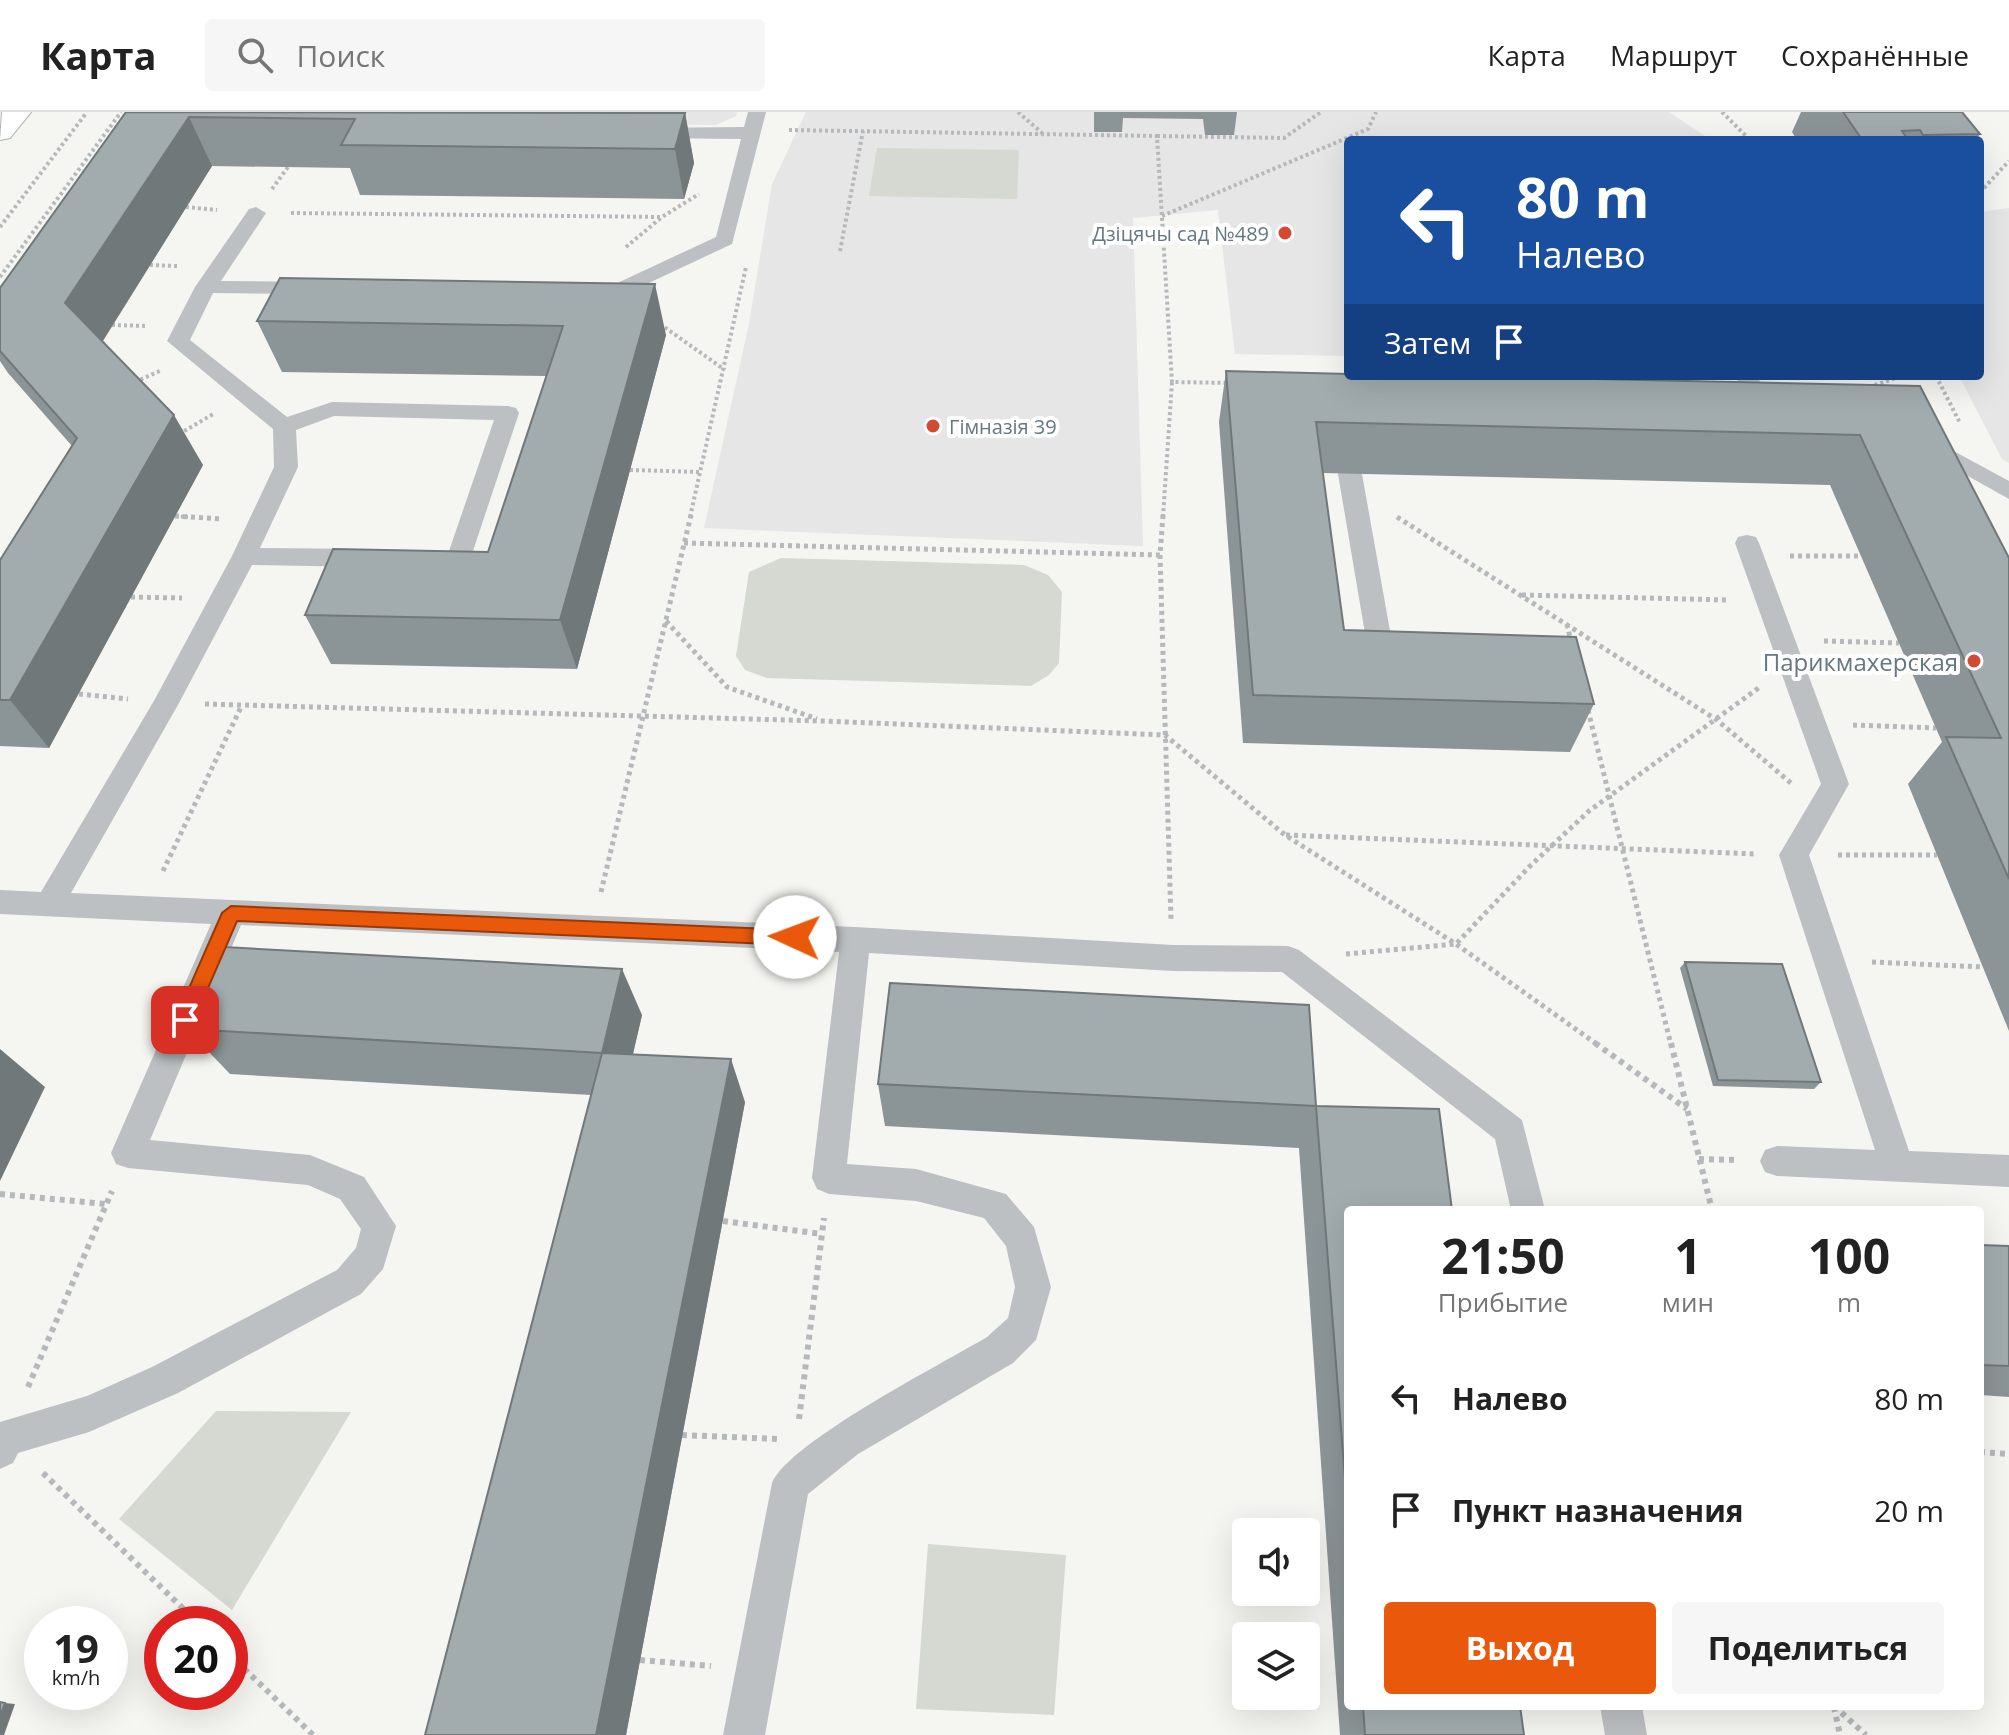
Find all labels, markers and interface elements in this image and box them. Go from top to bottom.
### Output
search box [205,19,765,91]
text: Карта [40,29,157,81]
icon: search [233,33,277,77]
text: Поиск [297,35,385,76]
text: Карта [1487,36,1566,74]
text: Маршрут [1610,36,1737,74]
text: Сохранённые [1781,36,1969,74]
text: 80 m [1516,158,1650,234]
icon: left [1384,168,1488,272]
place label: Дзіцячы сад №489 [1092,220,1269,247]
marker: Дзіцячы сад №489 [1276,224,1294,242]
text: Налево [1516,230,1646,279]
icon: arrive [1487,320,1531,364]
text: Затем [1384,322,1471,363]
place label: Гімназія 39 [949,413,1057,440]
marker: Гімназія 39 [924,417,942,435]
place label: Парикмахерская [1763,645,1958,678]
marker: Парикмахерская [1965,652,1983,670]
position arrow [753,895,837,979]
pin [151,986,219,1054]
icon: arrive [163,998,207,1042]
text: 21:50 [1441,1223,1565,1288]
text: 1 [1674,1223,1702,1288]
text: 100 [1808,1223,1890,1288]
text: Прибытие [1438,1284,1568,1320]
text: мин [1662,1284,1714,1320]
text: m [1837,1284,1861,1320]
icon: left [1384,1376,1428,1420]
text: Налево [1452,1378,1568,1419]
text: 80 m [1874,1378,1944,1419]
icon: arrive [1384,1488,1428,1532]
text: Пункт назначения [1452,1490,1744,1531]
text: 20 m [1874,1490,1944,1531]
map controls [1232,1518,1320,1710]
button: sound [1232,1518,1320,1606]
button: Выход [1384,1602,1656,1694]
button: Поделиться [1672,1602,1944,1694]
speed limit sign: 20 [144,1606,248,1710]
text: 19 [53,1620,99,1675]
button: layers [1232,1622,1320,1710]
text: km/h [52,1664,100,1691]

